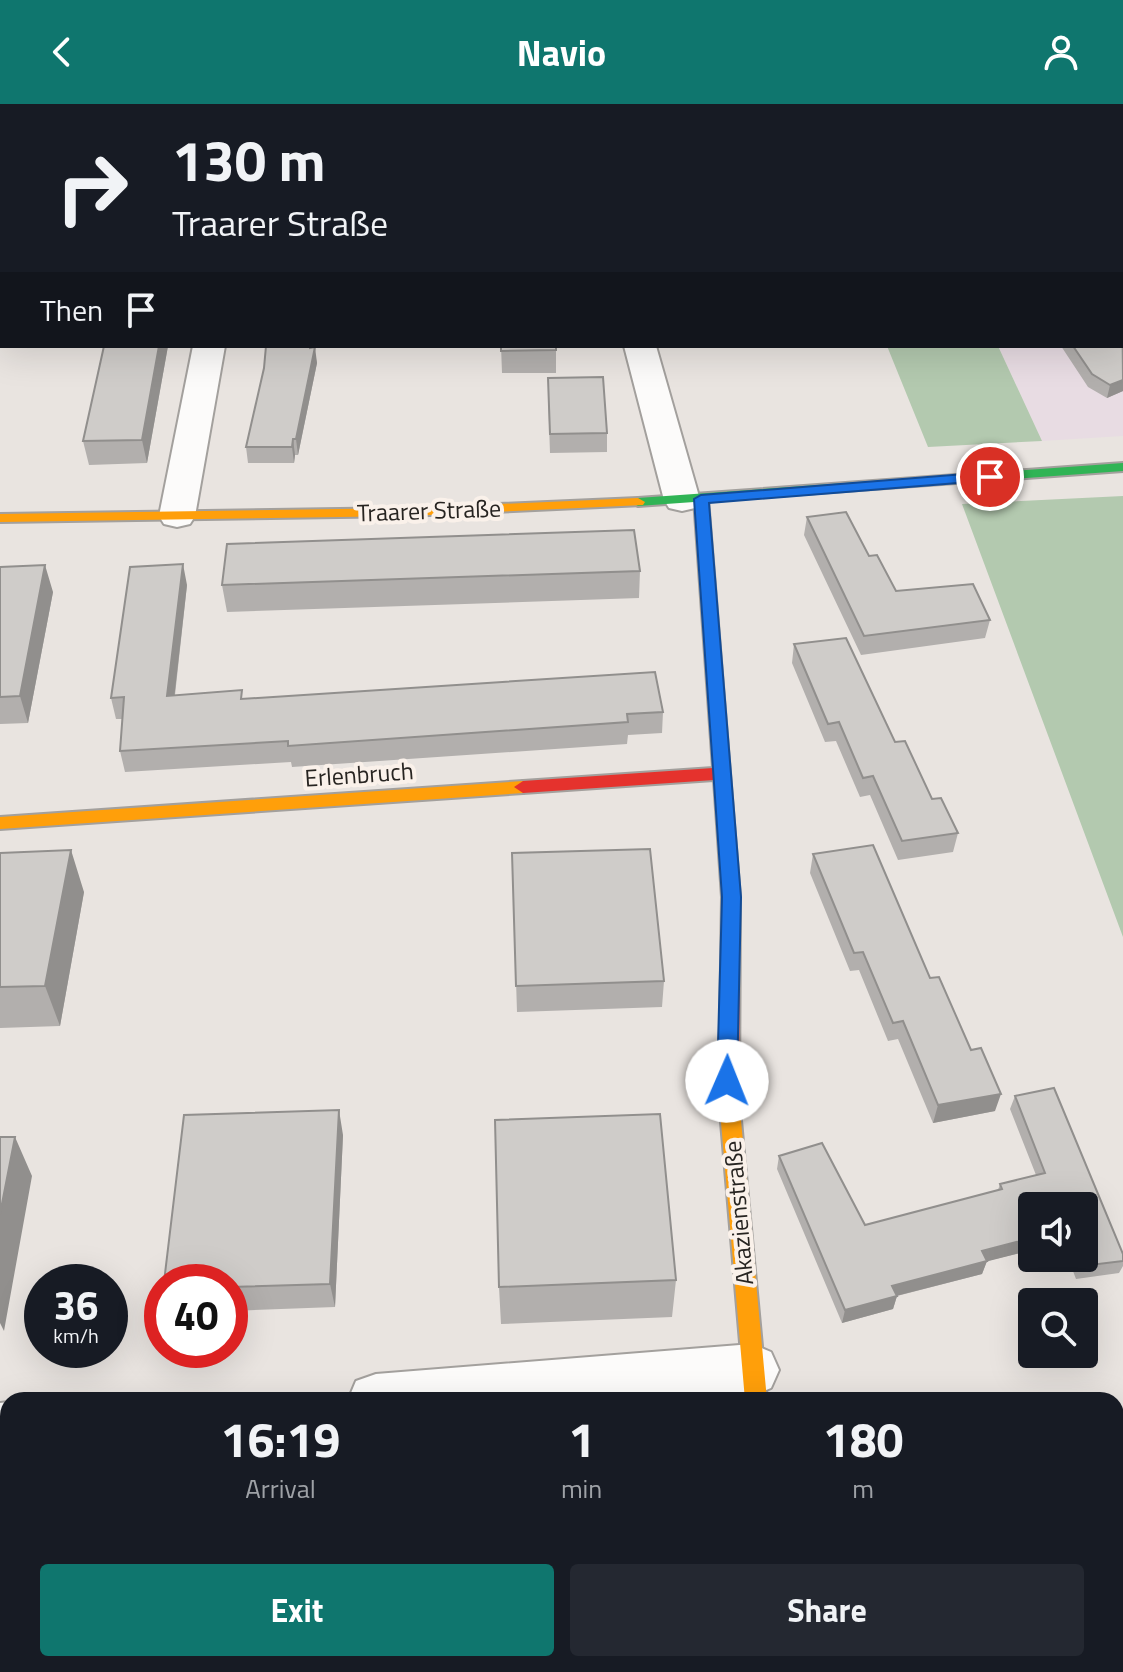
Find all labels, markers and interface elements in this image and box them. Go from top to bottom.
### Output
text: Navio [517,25,606,80]
icon: back [40,30,84,74]
icon: person [1039,30,1083,74]
text: 130 m [172,118,325,203]
icon: right [40,136,144,240]
text: Traarer Straße [172,195,388,250]
text: Then [40,287,103,333]
icon: arrive [119,288,163,332]
pin [956,443,1024,511]
icon: arrive [968,455,1012,499]
street label: Traarer Straße [356,489,502,531]
street label: Erlenbruch [303,752,415,796]
position arrow [685,1039,769,1123]
street label: Akazienstraße [714,1139,762,1287]
map controls [1018,1192,1098,1368]
button: sound [1018,1192,1098,1272]
speed limit sign: 40 [144,1264,248,1368]
text: 36 [54,1275,98,1336]
button: search [1018,1288,1098,1368]
text: km/h [53,1320,99,1351]
text: 16:19 [221,1403,340,1476]
text: 1 [568,1403,595,1476]
text: 180 [823,1403,903,1476]
text: Arrival [245,1469,316,1508]
text: min [561,1469,602,1508]
text: m [852,1469,874,1508]
button: Exit [40,1564,554,1656]
button: Share [570,1564,1084,1656]

